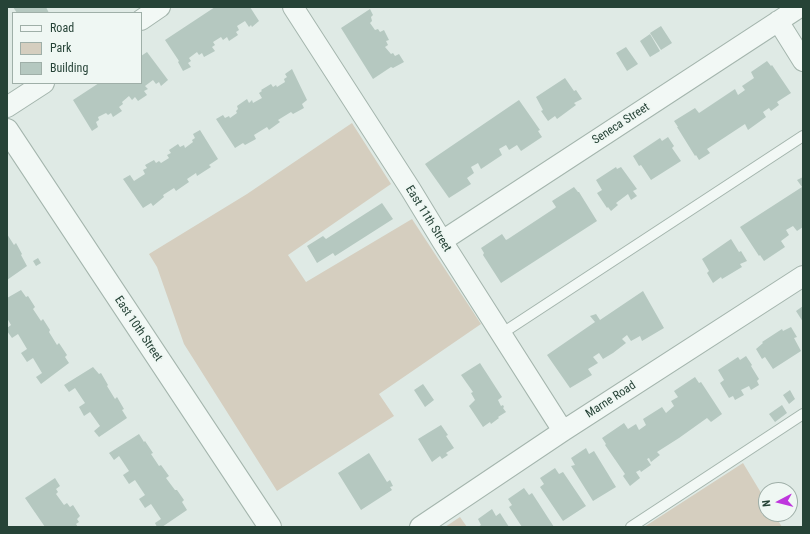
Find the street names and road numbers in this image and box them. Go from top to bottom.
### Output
street label: Seneca Street [590,100,652,148]
street label: East 11th Street [402,183,454,255]
street label: East 10th Street [111,294,165,364]
street label: Marne Road [583,379,639,421]

